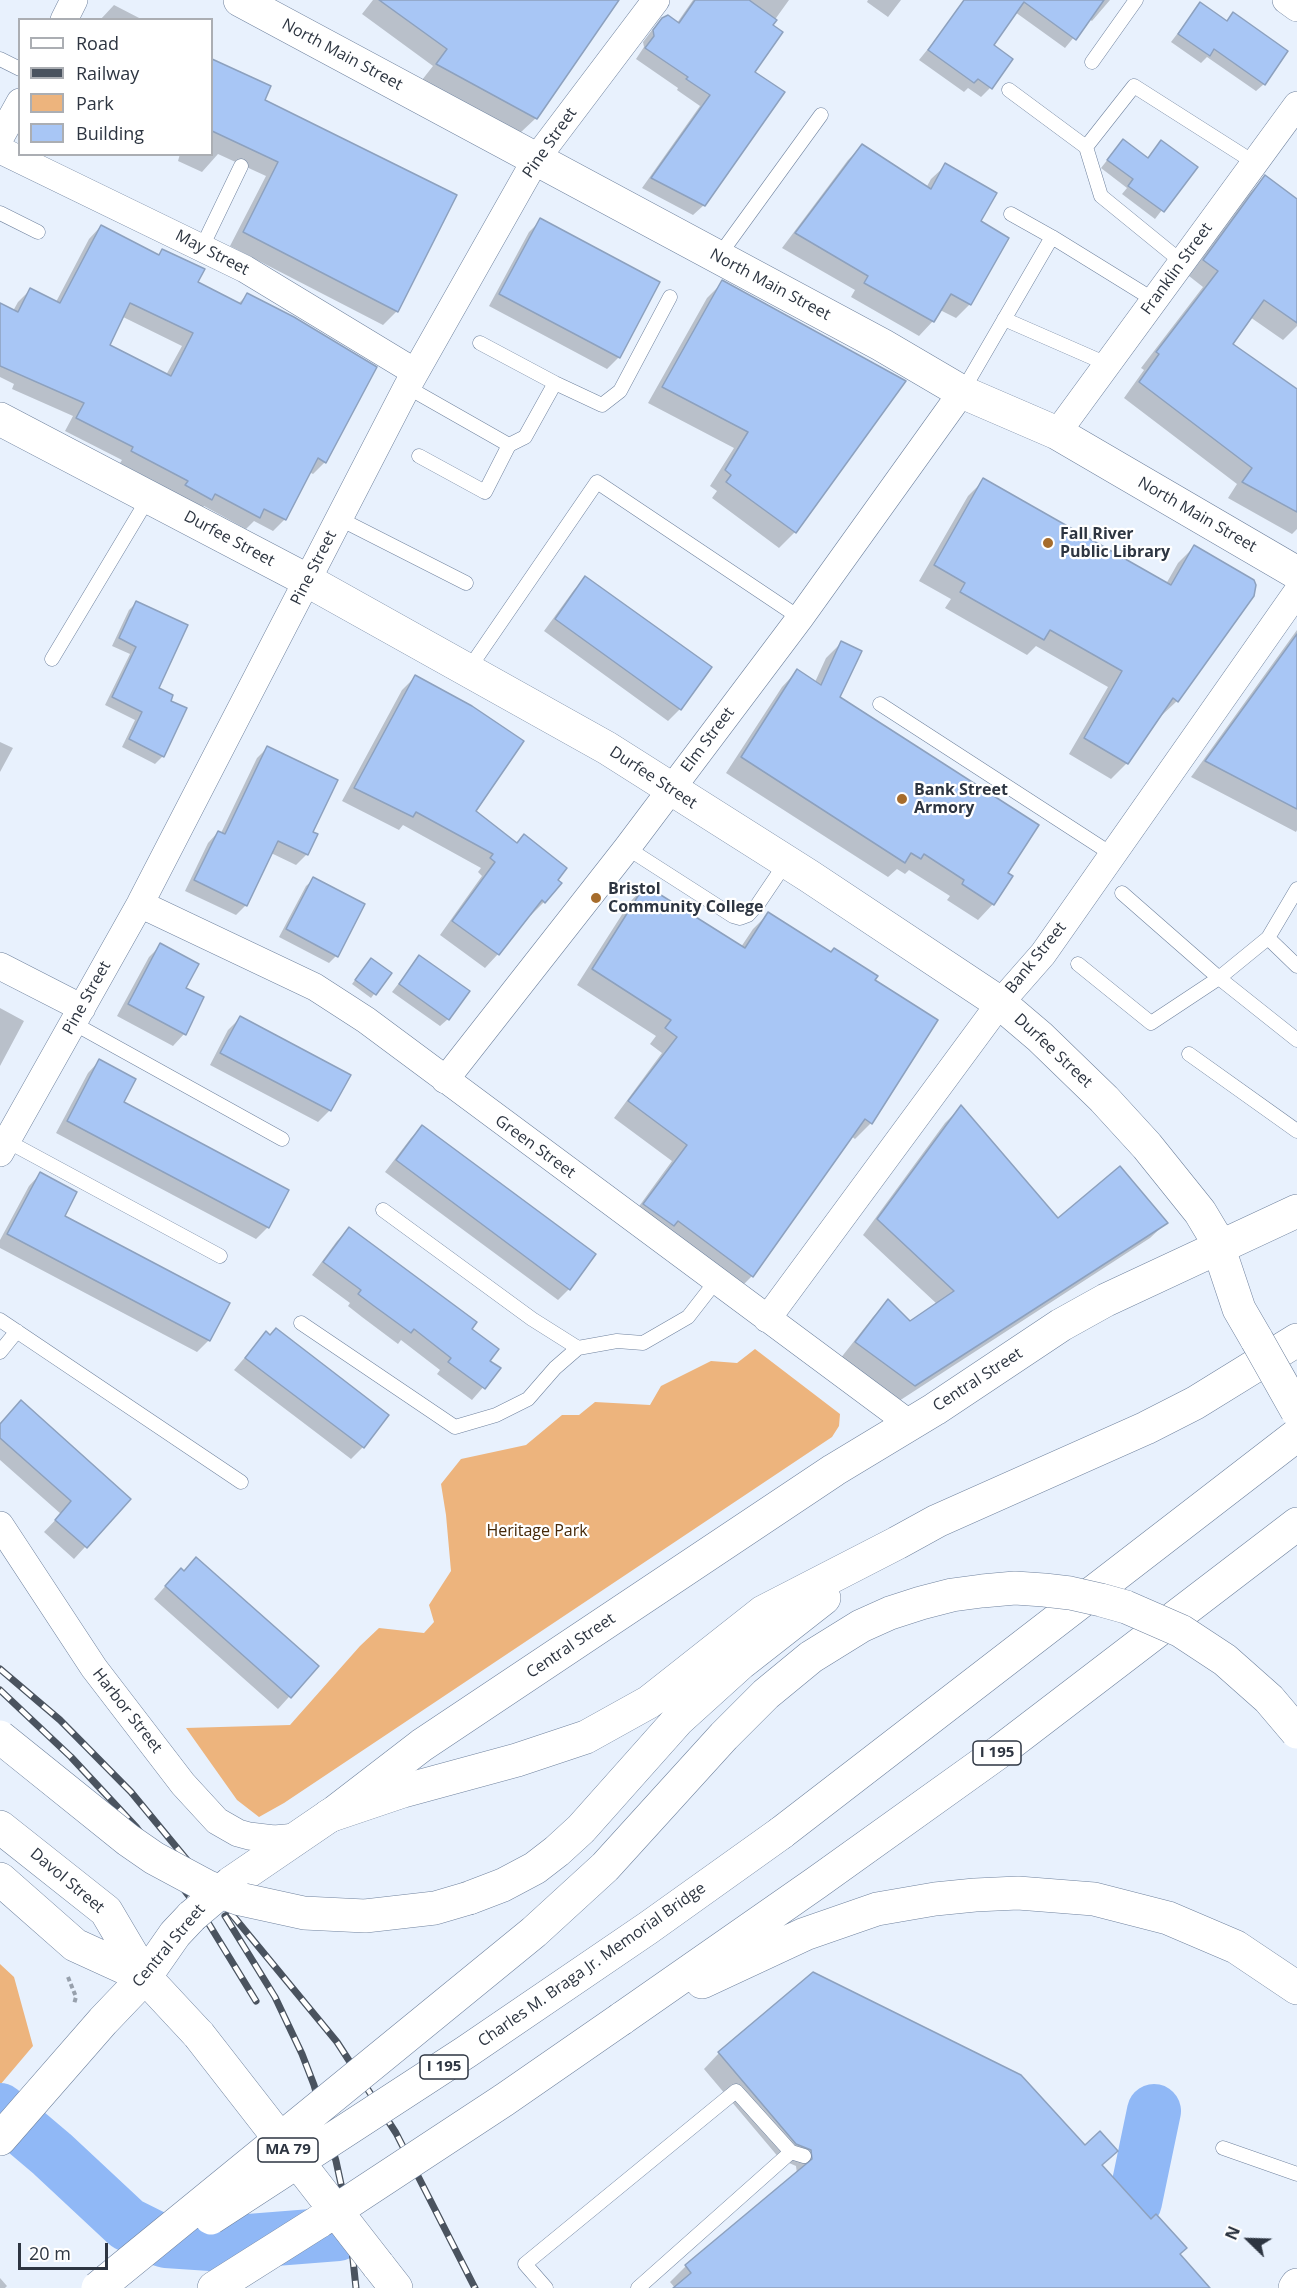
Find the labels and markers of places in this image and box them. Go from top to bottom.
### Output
place label: Fall River Public Library [1060,524,1170,562]
marker: Fall River Public Library [1041,536,1055,550]
place label: Bank Street Armory [914,780,1008,818]
marker: Bank Street Armory [895,792,909,806]
place label: Bristol Community College [608,879,763,917]
marker: Bristol Community College [589,891,603,905]

